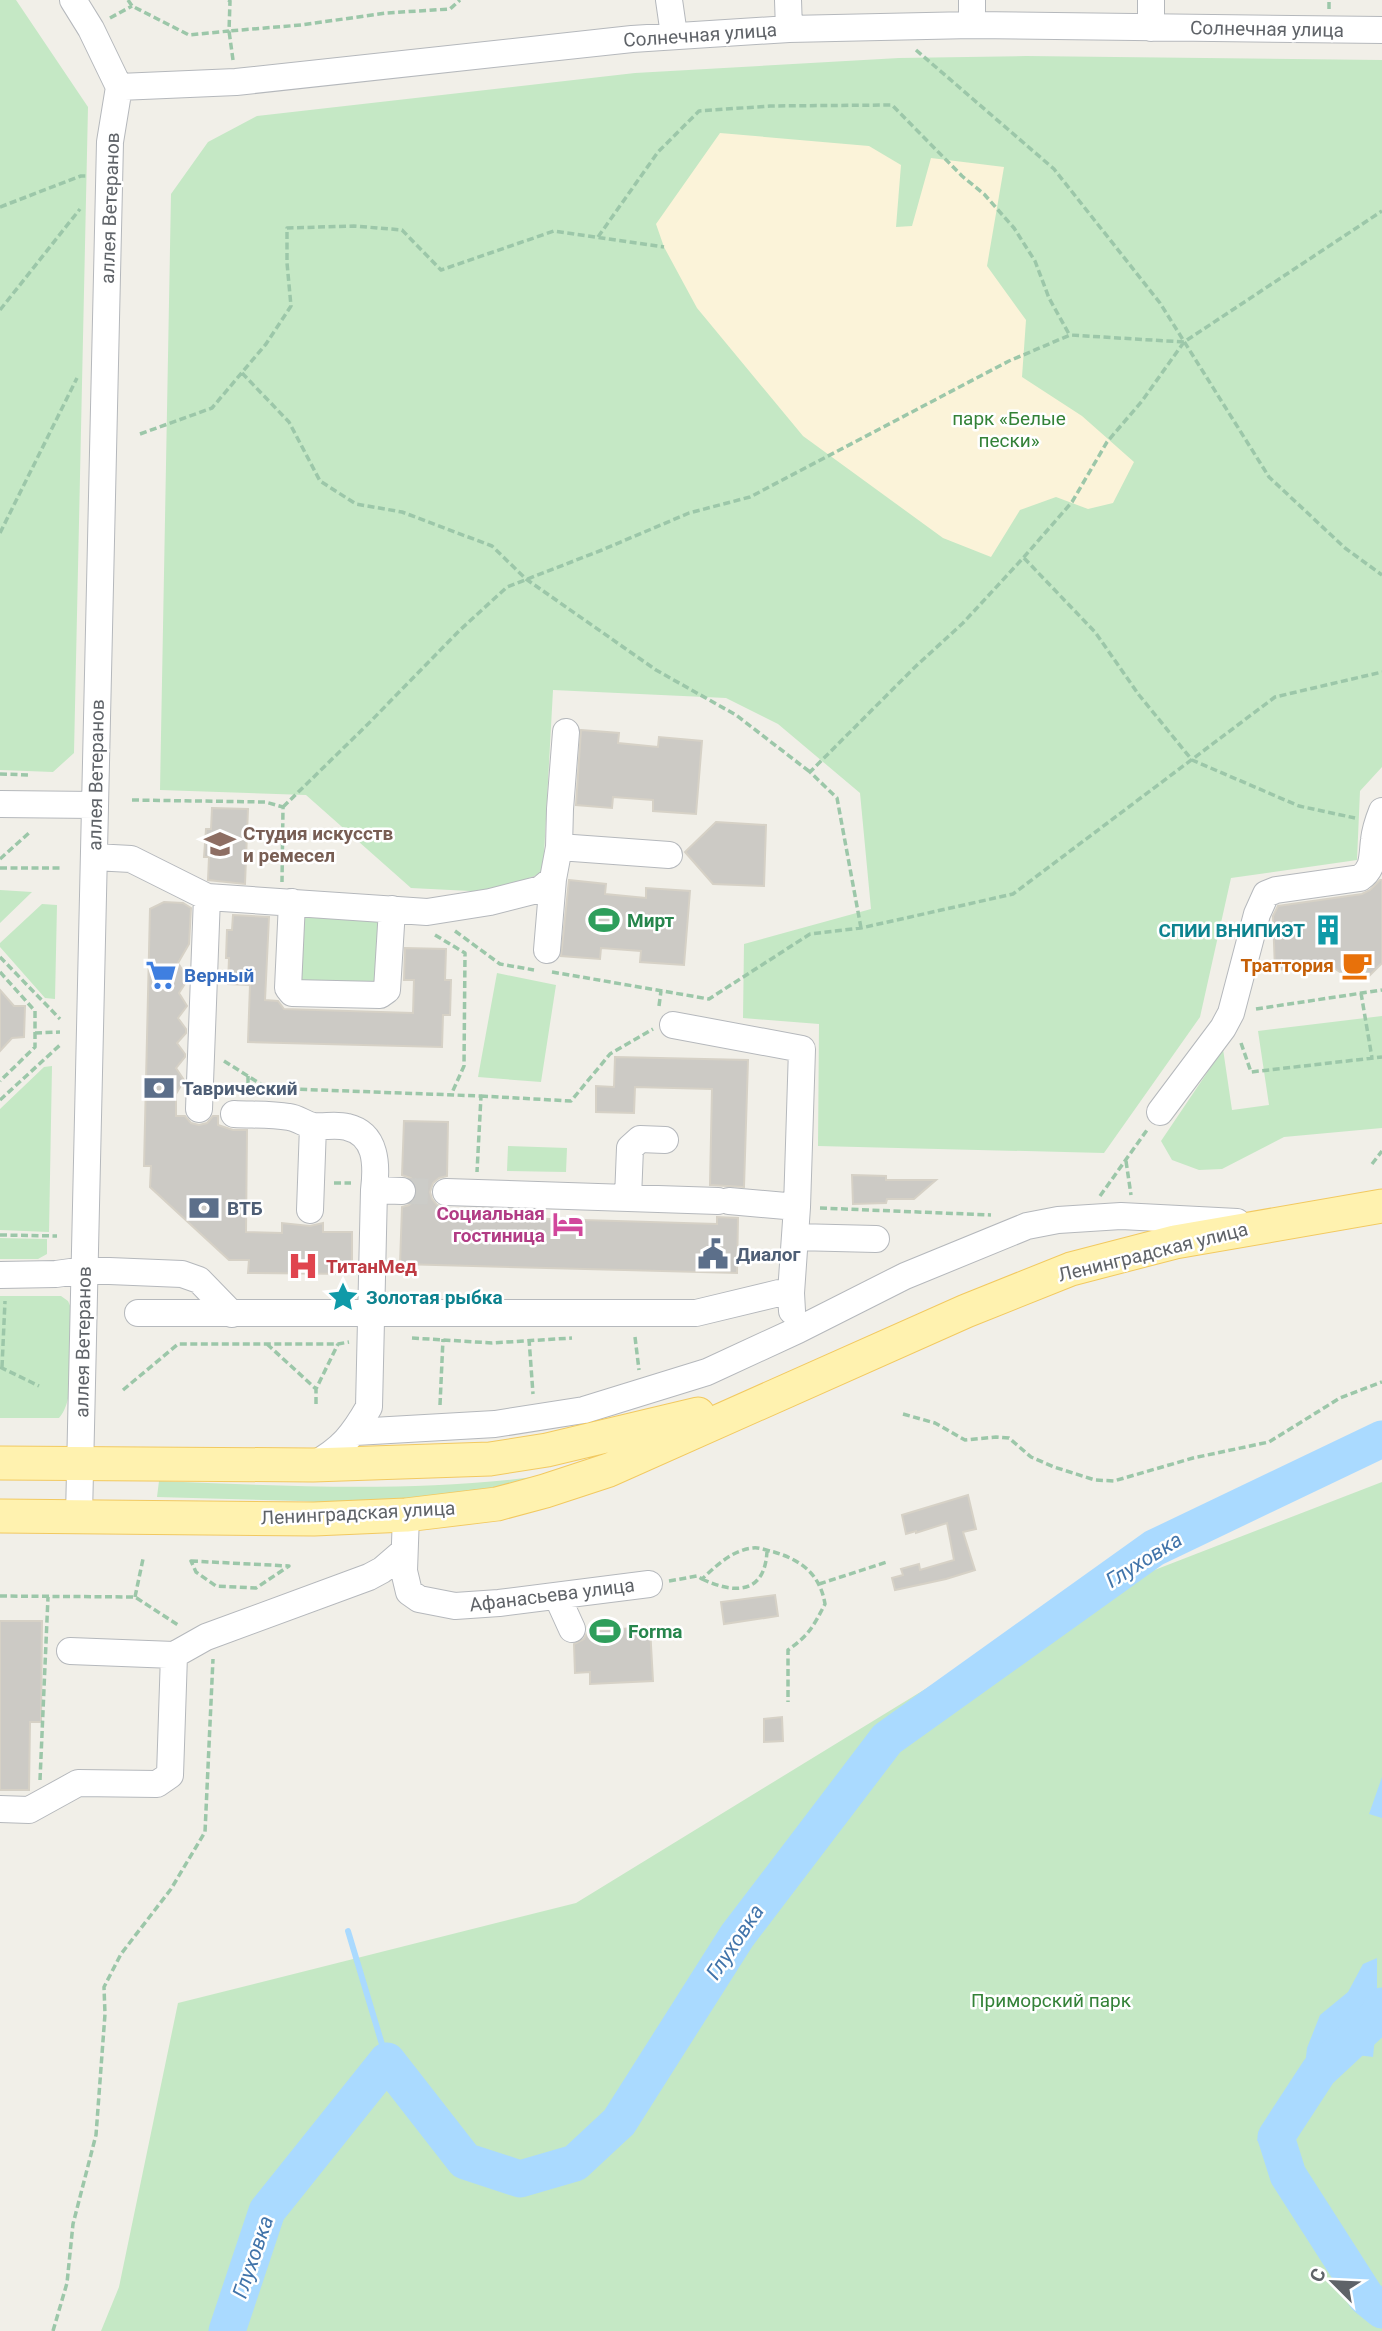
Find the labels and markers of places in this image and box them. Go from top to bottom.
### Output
place label: Студия искусств и ремесел [243,822,394,867]
school or university icon: Студия искусств и ремесел [203,827,237,861]
sports icon: Мирт [587,903,621,937]
place label: Мирт [627,909,675,932]
building icon: СПИИ ВНИПИЭТ [1311,913,1345,947]
place label: СПИИ ВНИПИЭТ [1158,919,1305,942]
cafe icon: Траттория [1340,948,1374,982]
place label: Траттория [1241,954,1334,977]
supermarket icon: Верный [144,958,178,992]
place label: Верный [184,964,254,987]
bank icon: Таврический [142,1071,176,1105]
place label: Таврический [182,1077,298,1100]
bank icon: ВТБ [187,1191,221,1225]
place label: ВТБ [227,1197,263,1220]
place label: Социальная гостиница [436,1202,545,1247]
hotel icon: Социальная гостиница [551,1207,585,1241]
public building icon: Диалог [696,1237,730,1271]
place label: Диалог [736,1243,801,1266]
hospital icon: ТитанМед [286,1249,320,1283]
place label: ТитанМед [326,1255,417,1278]
place icon: Золотая рыбка [326,1280,360,1314]
place label: Золотая рыбка [366,1286,503,1309]
sports icon: Forma [588,1614,622,1648]
place label: Forma [628,1620,683,1643]

